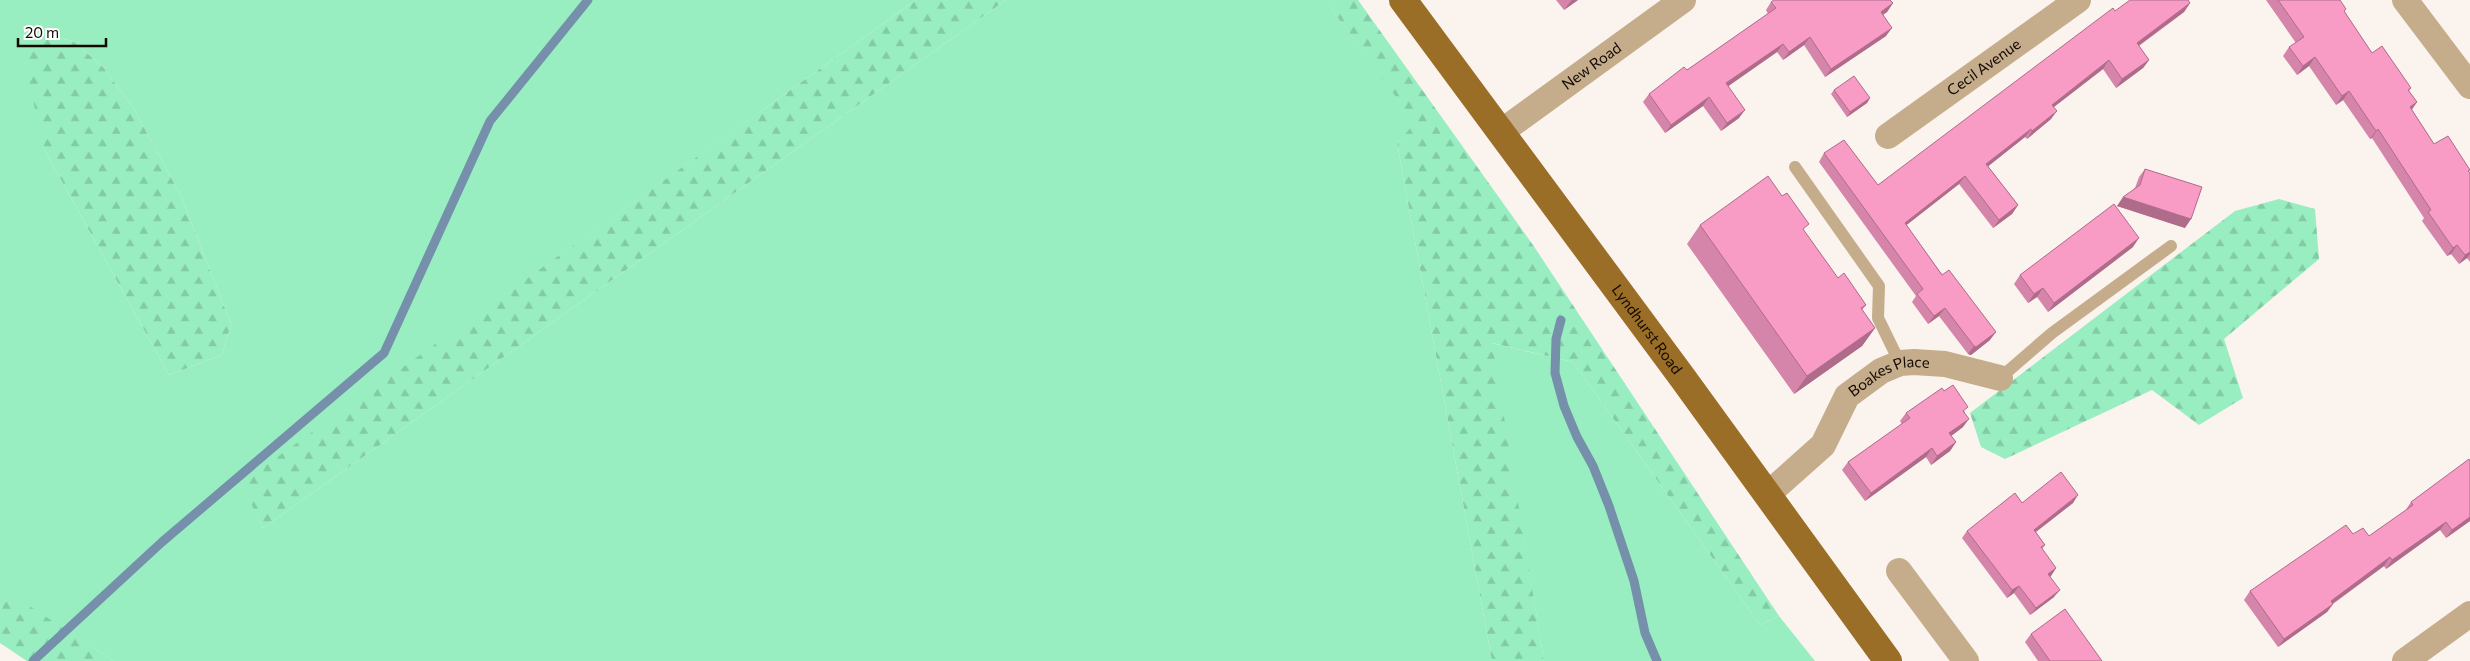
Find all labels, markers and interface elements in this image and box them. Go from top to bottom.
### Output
scale bar [18,15,105,47]
text: 20 m [25,23,59,41]
street label: Cecil Avenue [1943,34,2024,99]
street label: New Road [1558,38,1624,93]
street label: Lyndhurst Road [1609,281,1687,377]
street label: Boakes Place [1844,352,1930,400]

